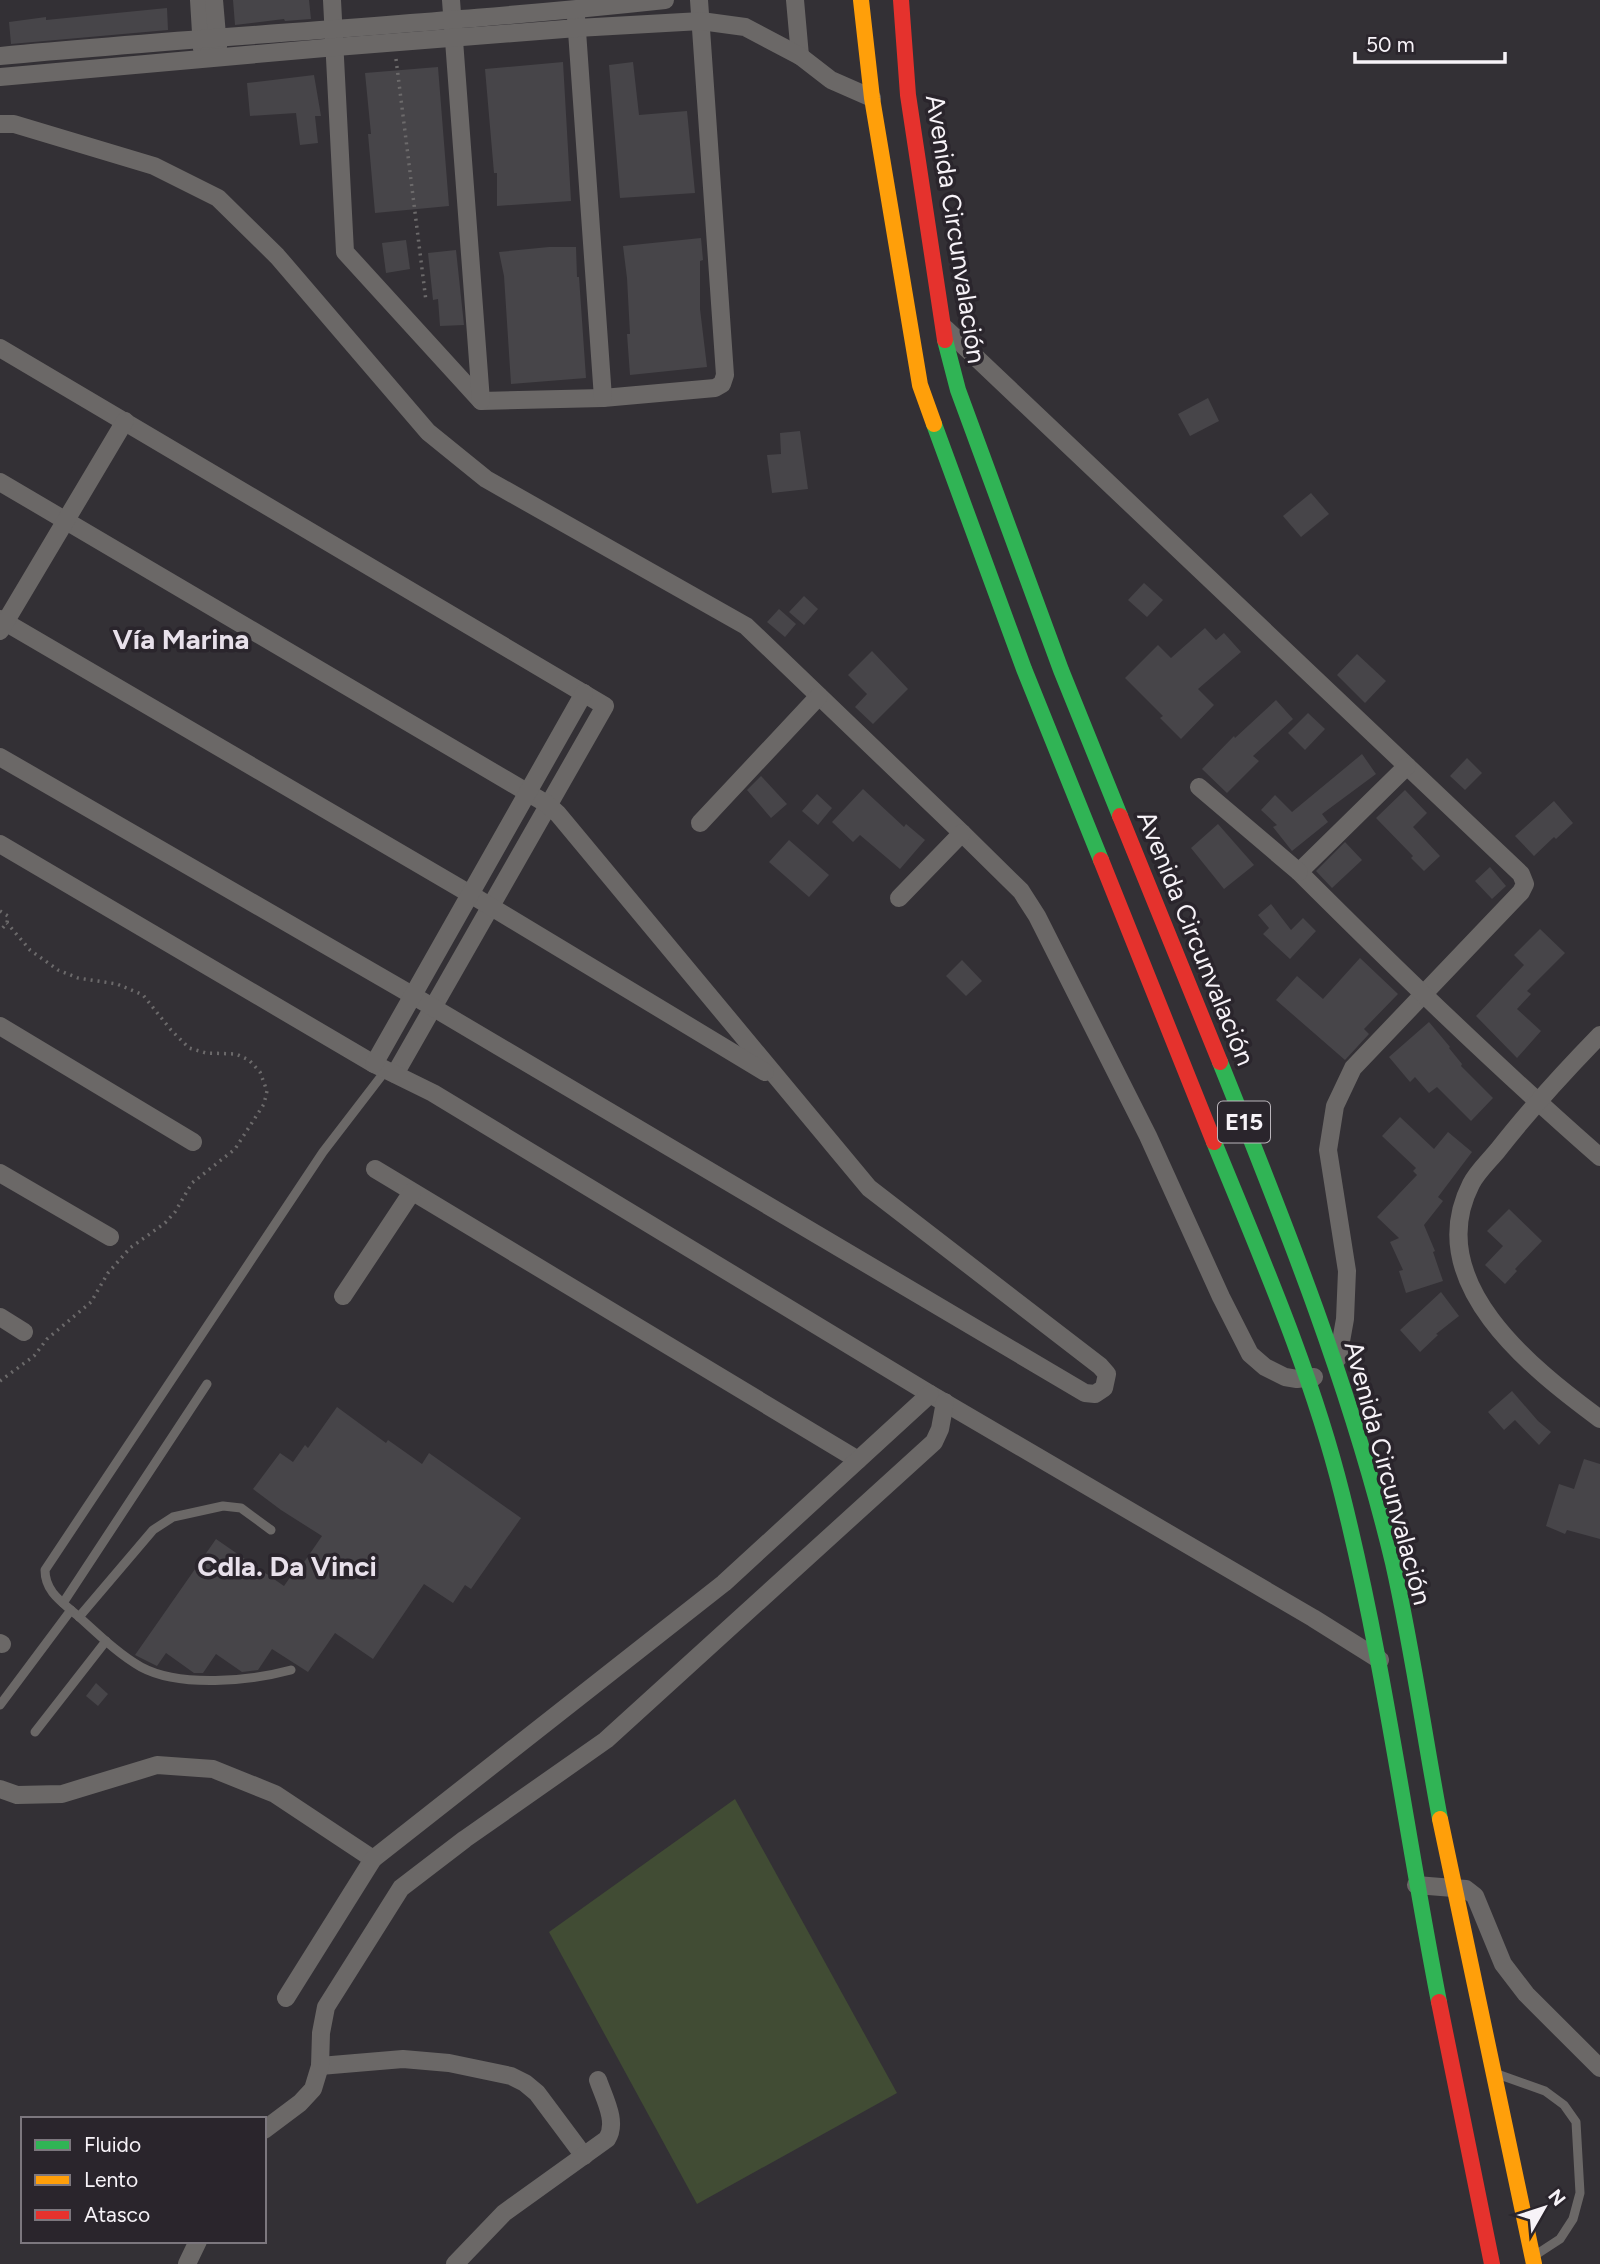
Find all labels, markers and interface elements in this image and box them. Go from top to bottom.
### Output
scale bar [1355,21,1506,65]
text: 50 m [1366,32,1415,57]
street label: Avenida Circunvalación [919,92,993,366]
district label: Vía Marina [113,622,249,656]
street label: Avenida Circunvalación [1130,806,1262,1070]
road number: E15 [1218,1102,1270,1142]
street label: Avenida Circunvalación [1337,1338,1439,1608]
district label: Cdla. Da Vinci [197,1549,377,1583]
legend [21,2117,266,2243]
text: Fluido [84,2132,141,2157]
text: Lento [84,2167,138,2192]
north arrow [1509,2173,1579,2243]
text: N [1543,2185,1570,2211]
text: Atasco [84,2202,150,2227]

